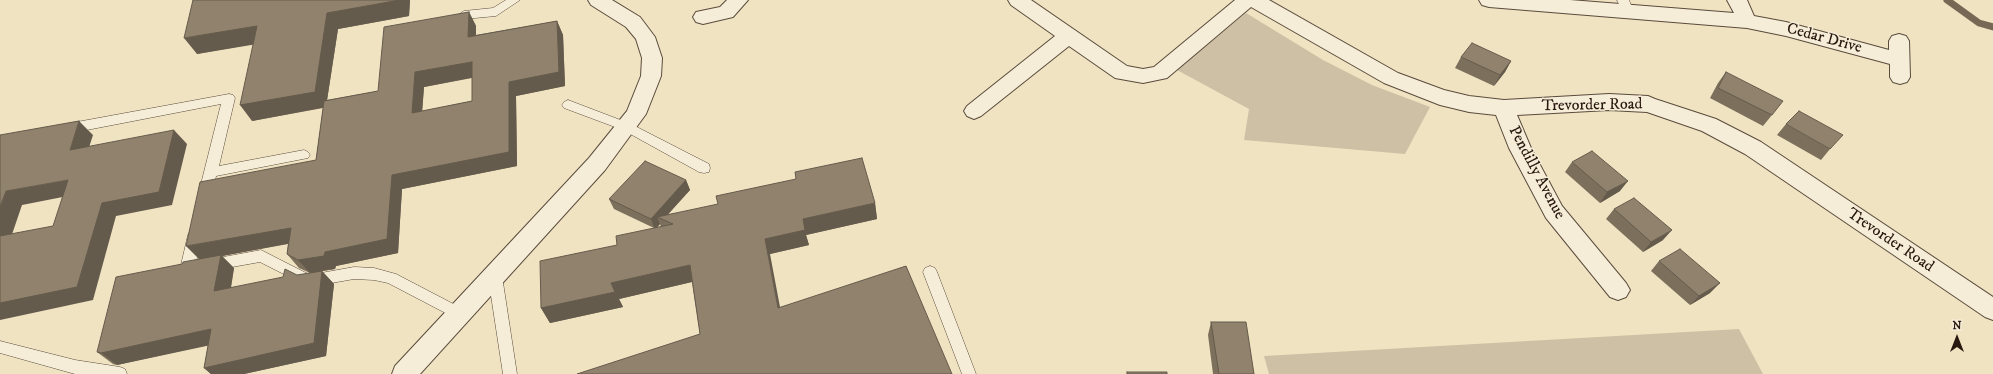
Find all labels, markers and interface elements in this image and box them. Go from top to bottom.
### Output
street label: Cedar Drive [1784,20,1864,58]
street label: Trevorder Road [1541,96,1643,116]
street label: Pendilly Avenue [1503,123,1569,223]
street label: Trevorder Road [1843,205,1937,277]
north arrow [1937,318,1977,358]
text: N [1952,319,1962,333]

